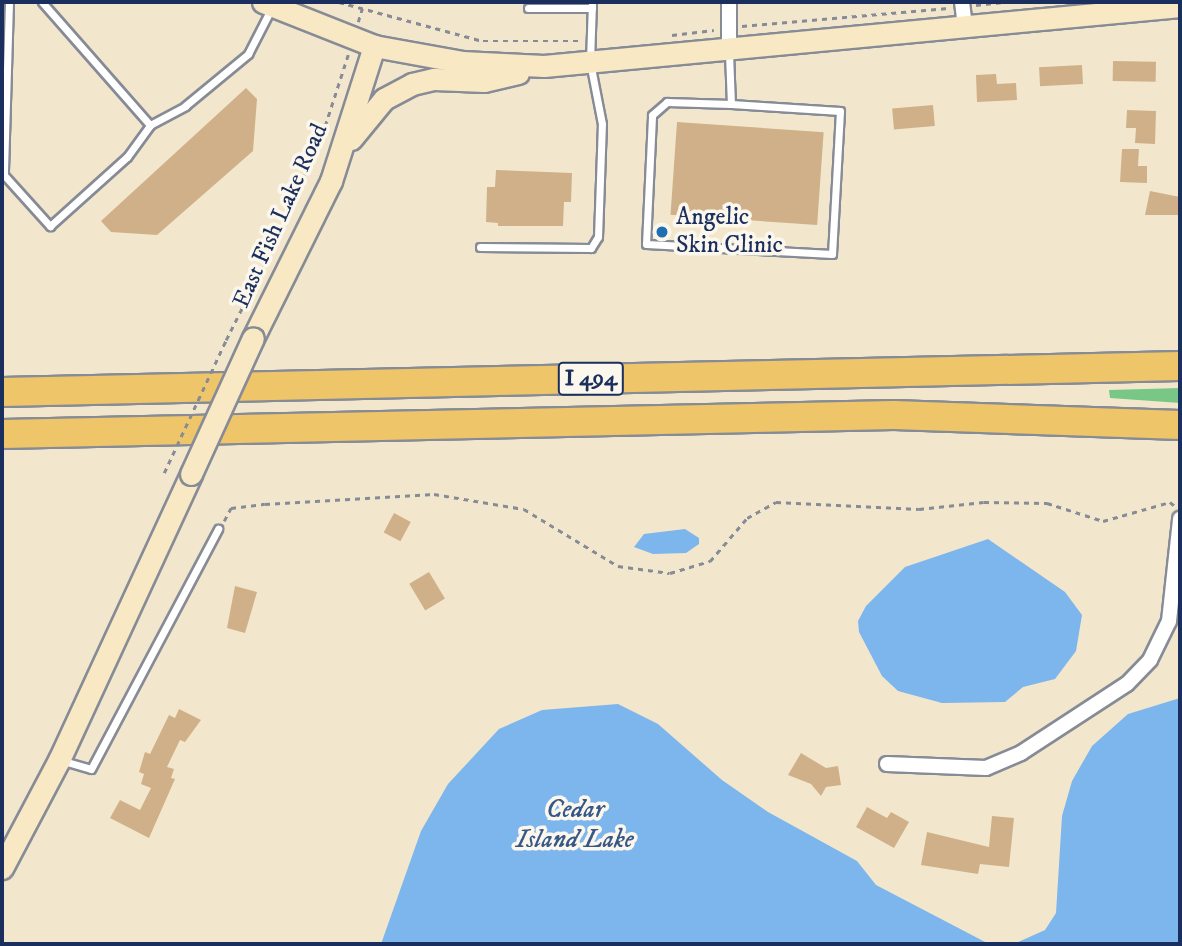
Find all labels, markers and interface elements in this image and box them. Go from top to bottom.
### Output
street label: East Fish Lake Road [227,119,335,313]
place label: Angelic Skin Clinic [676,204,783,260]
marker: Angelic Skin Clinic [654,224,670,240]
road number: I 494 [558,360,624,398]
water label: Cedar Island Lake [516,794,634,856]

